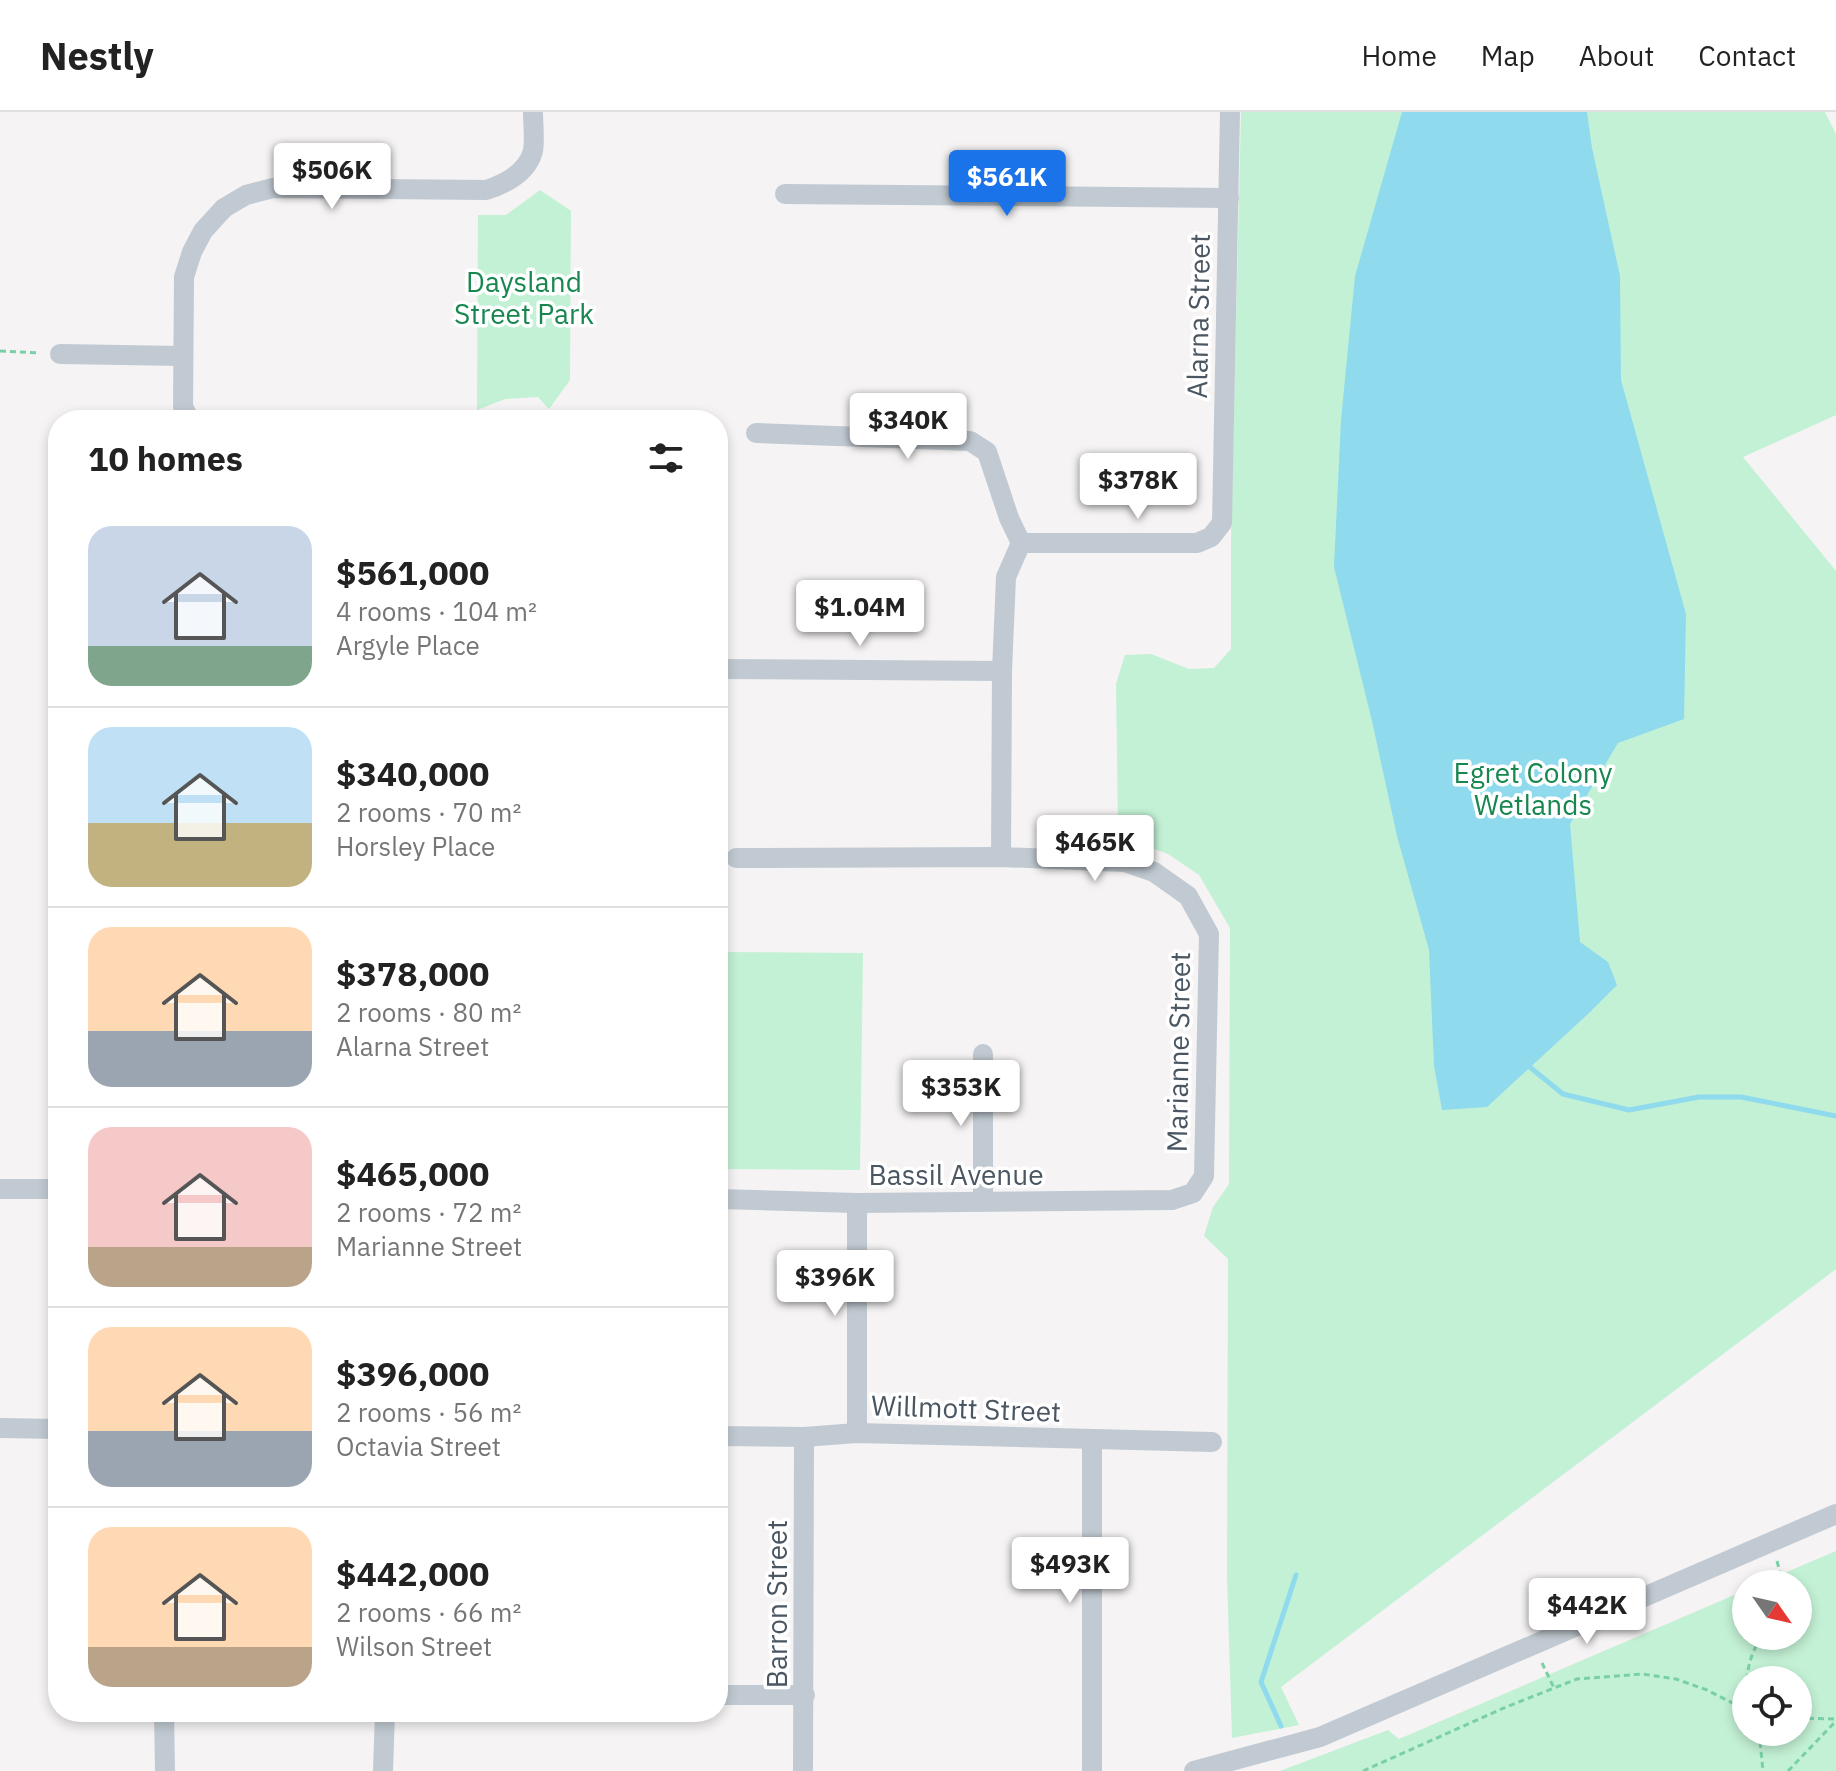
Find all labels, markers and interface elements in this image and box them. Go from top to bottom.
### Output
text: Nestly [40,31,154,80]
text: Home [1361,37,1437,74]
text: Map [1481,37,1535,74]
text: About [1579,37,1654,74]
text: Contact [1698,37,1796,74]
pin: $506K [276,143,388,211]
pin: $561K [951,150,1063,218]
text: $506K [292,152,372,186]
text: $561K [967,159,1047,193]
street label: Alarna Street [1178,233,1218,399]
park label: Daysland Street Park [454,263,594,332]
pin: $340K [852,393,964,461]
text: $340K [868,402,948,436]
text: 10 homes [88,436,243,480]
icon: filters [644,436,688,480]
pin: $378K [1082,453,1194,521]
text: $378K [1098,462,1178,496]
text: $561,000 [336,550,489,594]
icon: home [152,558,248,654]
pin: $1.04M [795,580,925,648]
text: $1.04M [814,589,906,623]
text: 4 rooms · 104 m² [336,594,537,628]
text: Argyle Place [336,628,480,662]
text: $340,000 [336,751,489,795]
park label: Egret Colony Wetlands [1454,754,1612,823]
icon: home [152,759,248,855]
text: 2 rooms · 70 m² [336,795,521,829]
pin: $465K [1039,815,1151,883]
text: $465K [1055,824,1135,858]
text: Horsley Place [336,829,495,863]
text: $378,000 [336,951,489,995]
street label: Marianne Street [1158,951,1198,1153]
icon: home [152,959,248,1055]
text: 2 rooms · 80 m² [336,995,521,1029]
text: Alarna Street [336,1029,489,1063]
pin: $353K [905,1060,1017,1128]
text: $353K [921,1069,1001,1103]
text: $465,000 [336,1151,489,1195]
street label: Bassil Avenue [868,1156,1044,1193]
icon: home [152,1159,248,1255]
text: 2 rooms · 72 m² [336,1195,521,1229]
text: Marianne Street [336,1229,522,1263]
pin: $396K [779,1250,891,1318]
text: $396K [795,1259,875,1293]
text: $396,000 [336,1351,489,1395]
icon: home [152,1359,248,1455]
street label: Willmott Street [870,1386,1062,1430]
text: 2 rooms · 56 m² [336,1395,521,1429]
text: Octavia Street [336,1429,501,1463]
street label: Barron Street [758,1520,795,1688]
pin: $493K [1014,1537,1126,1605]
text: $493K [1030,1546,1110,1580]
text: $442,000 [336,1551,489,1595]
icon: home [152,1559,248,1655]
north arrow [1732,1570,1812,1650]
map controls [1732,1570,1812,1746]
pin: $442K [1531,1578,1643,1646]
text: $442K [1547,1587,1627,1621]
text: 2 rooms · 66 m² [336,1595,521,1629]
text: Wilson Street [336,1629,492,1663]
button: locate [1732,1666,1812,1746]

